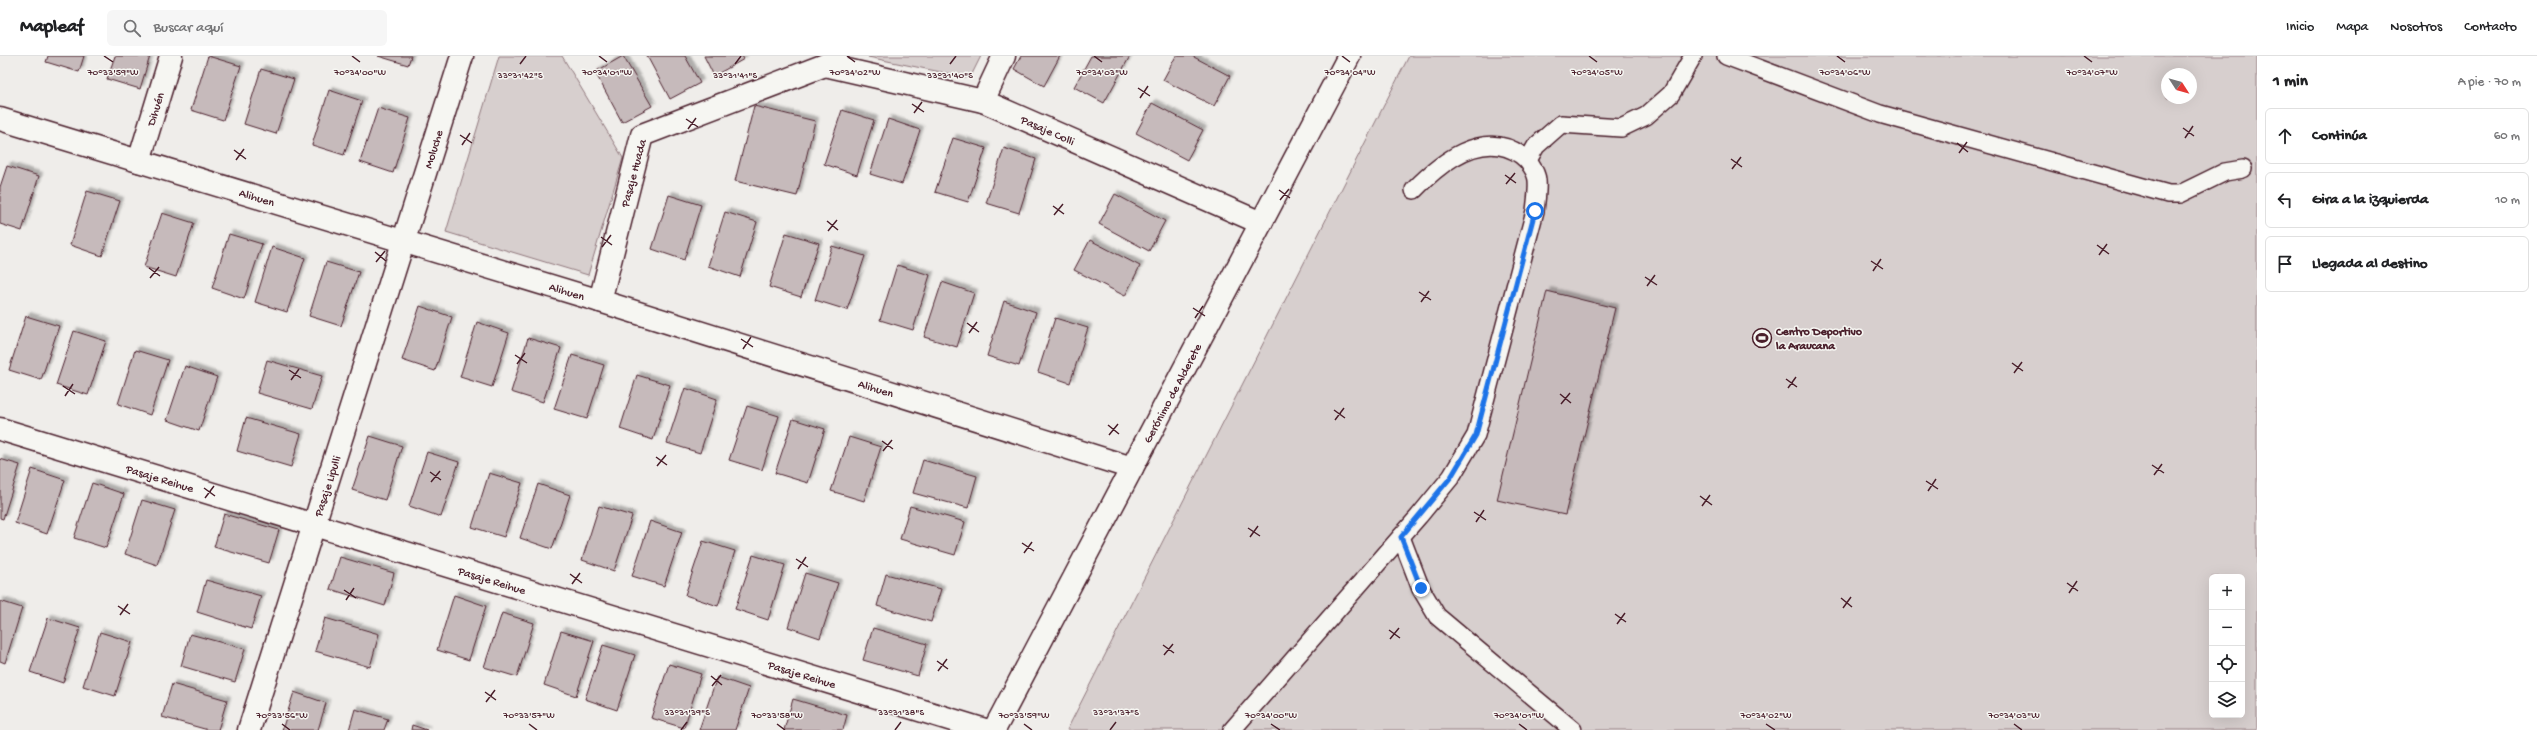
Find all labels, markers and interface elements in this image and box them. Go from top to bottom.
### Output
search box [107,10,387,46]
text: Mapleaf [20,16,83,39]
icon: search [121,17,143,39]
text: Buscar aquí [153,19,224,37]
text: Inicio [2286,19,2314,36]
text: Mapa [2336,19,2368,36]
text: Nosotros [2390,19,2442,36]
text: Contacto [2464,19,2517,36]
text: 70°33'59"W [86,67,139,79]
text: 70°34'00"W [333,67,386,79]
text: 70°34'01"W [581,67,633,79]
text: 70°34'02"W [828,67,881,79]
text: 70°34'03"W [1075,67,1128,79]
text: 70°34'04"W [1324,67,1376,79]
text: 70°34'05"W [1570,67,1623,79]
text: 70°34'06"W [1818,67,1871,79]
text: 70°34'07"W [2065,67,2118,79]
north arrow [2161,68,2197,104]
text: 33°31'42"S [496,70,543,82]
text: 33°31'41"S [712,70,757,82]
text: 33°31'40"S [926,70,973,82]
text: 1 min [2273,72,2308,92]
text: A pie · 70 m [2458,75,2521,90]
street label: Dihuén [145,91,169,129]
street label: Pasaje Colli [1017,113,1077,150]
icon: ahead [2274,125,2296,147]
text: Continúa [2312,127,2367,145]
street label: Moluche [422,128,448,171]
text: 60 m [2494,129,2520,144]
street label: Pasaje Huada [619,138,651,210]
street label: Alihuen [237,187,276,211]
icon: left [2274,189,2296,211]
text: Gira a la izquierda [2312,191,2428,209]
text: 10 m [2495,193,2520,208]
route start [1526,202,1544,220]
icon: arrive [2274,253,2296,275]
text: Llegada al destino [2312,255,2428,273]
street label: Alihuen [547,281,586,305]
place label: Centro Deportivo la Araucana [1775,326,1863,354]
sports icon: Centro Deportivo la Araucana [1751,327,1773,349]
street label: Gerónimo de Alderete [1142,341,1206,446]
street label: Alihuen [856,378,895,402]
street label: Pasaje Lipulli [312,454,345,520]
street label: Pasaje Reihue [123,463,196,497]
street label: Pasaje Reihue [455,565,528,599]
map controls [2209,574,2245,718]
button: + [2209,574,2245,610]
route end [1412,579,1430,597]
button: − [2209,610,2245,646]
button: locate [2209,646,2245,682]
street label: Pasaje Reihue [765,659,838,693]
button: layers [2209,682,2245,718]
text: 33°31'39"S [663,707,710,719]
text: 33°31'38"S [877,707,924,719]
text: 33°31'37"S [1092,707,1139,719]
text: 70°33'56"W [255,710,308,722]
text: 70°33'57"W [502,710,555,722]
text: 70°33'58"W [750,710,803,722]
text: 70°33'59"W [997,710,1050,722]
text: 70°34'00"W [1244,710,1297,722]
text: 70°34'01"W [1493,710,1545,722]
text: 70°34'02"W [1739,710,1792,722]
text: 70°34'03"W [1987,710,2040,722]

